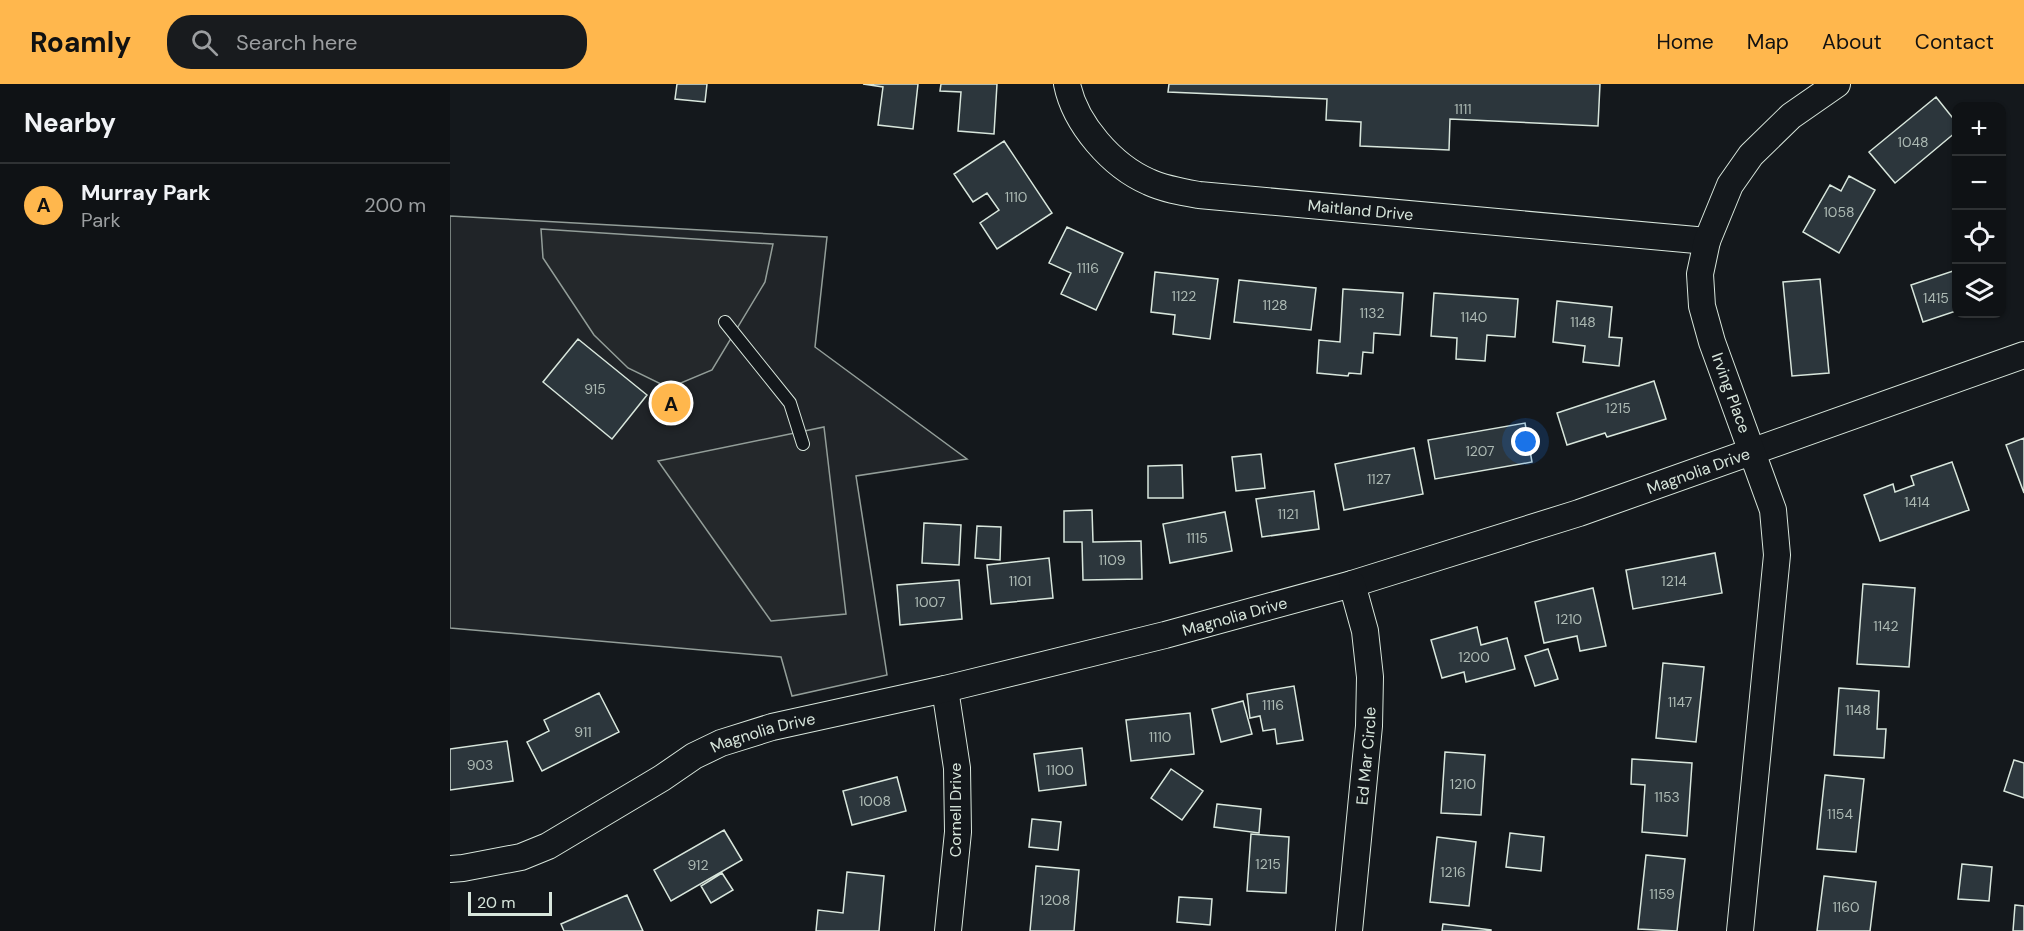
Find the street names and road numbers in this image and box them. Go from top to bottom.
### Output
street label: Maitland Drive [1307,194,1414,225]
street label: Irving Place [1707,350,1755,436]
street label: Magnolia Drive [1644,443,1753,499]
street label: Magnolia Drive [1180,592,1290,640]
street label: Magnolia Drive [707,707,817,757]
street label: Ed Mar Circle [1351,707,1380,806]
street label: Cornell Drive [945,763,966,857]

